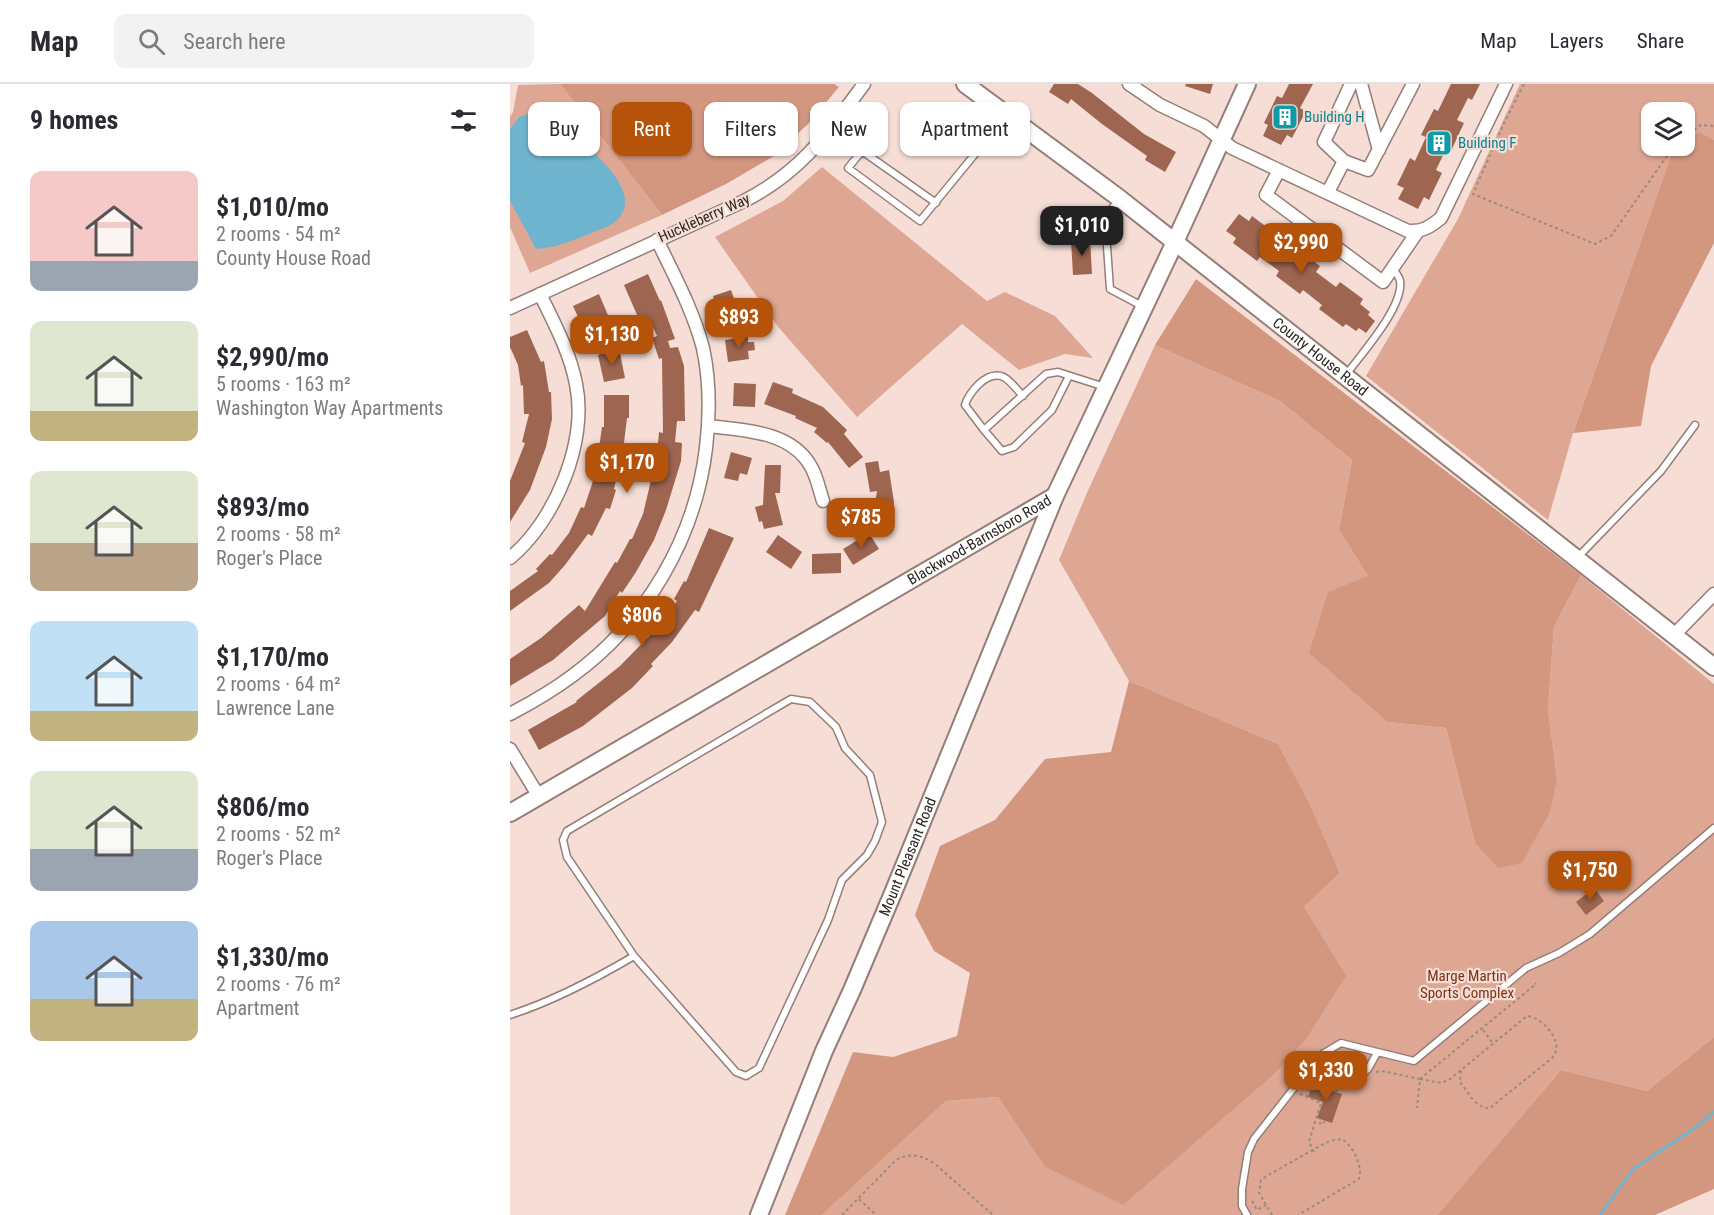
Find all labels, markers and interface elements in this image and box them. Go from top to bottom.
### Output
search box [114,14,534,68]
text: Map [30,25,78,58]
icon: search [135,25,168,58]
text: Search here [183,29,286,54]
text: Map [1480,29,1517,53]
text: Layers [1550,29,1604,53]
text: Share [1637,29,1684,53]
chip: Buy [528,102,600,156]
chip: Rent [612,102,692,156]
chip: Filters [704,102,798,156]
chip: New [810,102,888,156]
chip: Apartment [900,102,1030,156]
building icon: Building H [1270,102,1300,132]
map controls [1641,102,1695,156]
button: layers [1641,102,1695,156]
icon: filters [447,104,480,137]
text: 9 homes [30,105,118,135]
place label: Building H [1304,108,1365,126]
building icon: Building F [1424,128,1454,158]
place label: Building F [1458,134,1517,152]
street label: Huckleberry Way [655,190,753,246]
text: $1,010/mo [216,192,329,222]
icon: home [78,195,150,267]
pin: $1,010 [1033,206,1131,257]
text: $1,010 [1054,213,1110,237]
text: 2 rooms · 54 m² [216,222,341,246]
pin: $2,990 [1252,223,1350,274]
text: $2,990 [1273,230,1329,254]
text: County House Road [216,246,371,270]
pin: $893 [703,298,775,349]
text: $893 [719,305,759,329]
street label: County House Road [1269,314,1372,400]
pin: $1,130 [563,315,661,366]
text: $1,130 [584,322,640,346]
text: $2,990/mo [216,342,329,372]
icon: home [78,345,150,417]
text: 5 rooms · 163 m² [216,372,351,396]
text: Washington Way Apartments [216,396,443,420]
pin: $1,170 [578,443,676,494]
text: $1,170 [599,450,655,474]
street label: Blackwood-Barnsboro Road [904,491,1054,589]
text: $893/mo [216,492,309,522]
icon: home [78,495,150,567]
pin: $785 [825,498,897,549]
text: $785 [841,505,881,529]
text: 2 rooms · 58 m² [216,522,341,546]
text: Roger's Place [216,546,322,570]
pin: $806 [606,596,678,647]
text: $806 [622,603,662,627]
text: $1,170/mo [216,642,329,672]
icon: home [78,645,150,717]
text: 2 rooms · 64 m² [216,672,341,696]
text: Lawrence Lane [216,696,334,720]
text: $806/mo [216,792,309,822]
icon: home [78,795,150,867]
street label: Mount Pleasant Road [875,795,940,919]
text: 2 rooms · 52 m² [216,822,341,846]
text: Roger's Place [216,846,322,870]
pin: $1,750 [1541,851,1639,902]
text: $1,750 [1562,858,1618,882]
text: $1,330/mo [216,942,329,972]
icon: home [78,945,150,1017]
park label: Marge Martin Sports Complex [1420,967,1514,1002]
text: 2 rooms · 76 m² [216,972,341,996]
text: Apartment [216,996,300,1020]
pin: $1,330 [1277,1051,1375,1102]
text: $1,330 [1298,1058,1354,1082]

